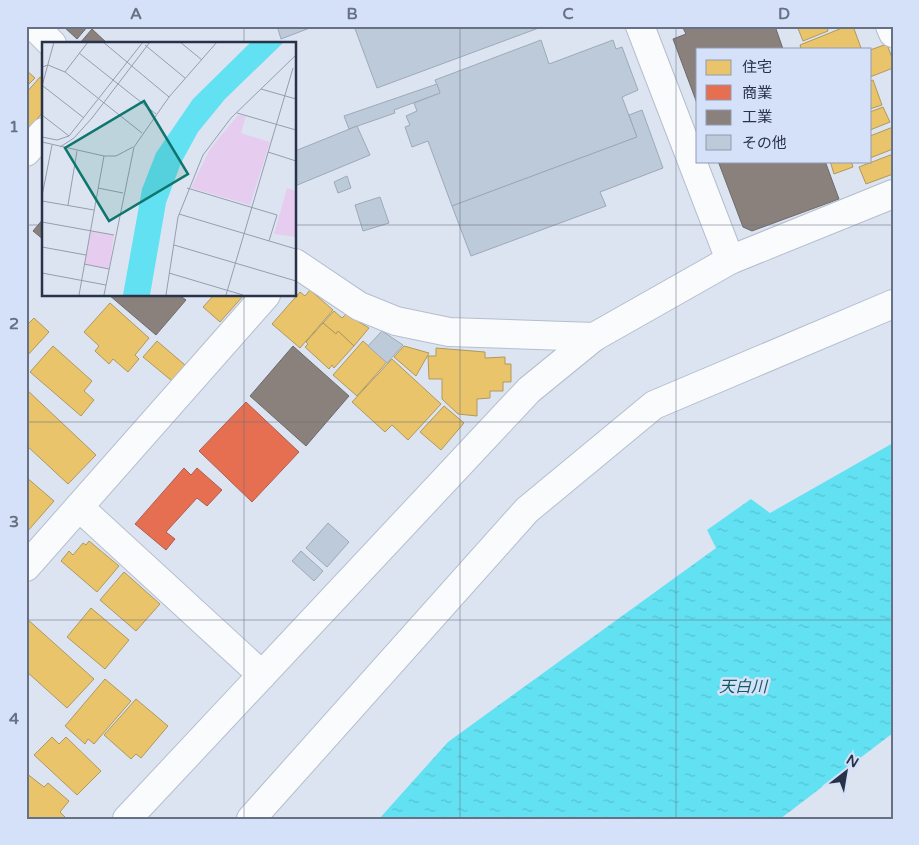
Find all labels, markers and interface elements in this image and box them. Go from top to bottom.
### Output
text: A [130,4,142,24]
text: B [346,4,358,24]
text: C [562,4,574,24]
text: D [778,4,790,24]
inset map [42,42,296,296]
legend [696,48,872,162]
text: 住宅 [742,58,772,76]
text: 商業 [742,84,772,102]
text: 工業 [742,108,772,126]
text: 1 [9,117,19,137]
text: その他 [742,134,787,152]
text: 2 [9,314,19,334]
text: 3 [9,512,19,532]
water label: 天白川 [719,677,769,697]
text: 4 [9,709,19,729]
north arrow [822,748,872,798]
text: N [843,751,862,771]

